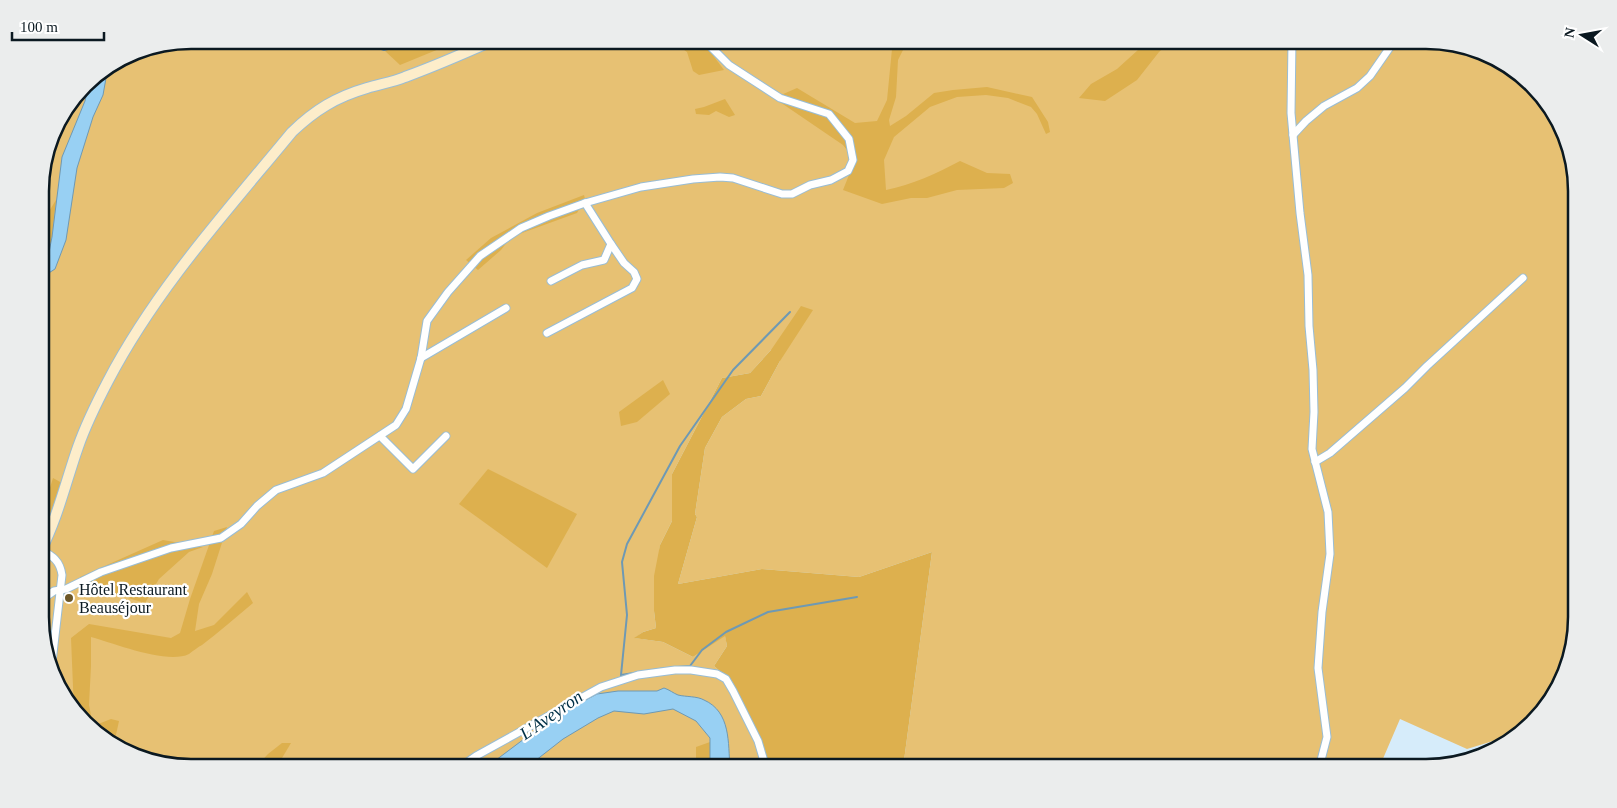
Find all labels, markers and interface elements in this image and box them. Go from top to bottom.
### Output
scale bar [12,10,105,42]
north arrow [1557,10,1607,60]
text: 100 m [20,19,58,35]
text: N [1561,26,1578,39]
place label: Hôtel Restaurant Beauséjour [79,581,188,617]
marker: Hôtel Restaurant Beauséjour [63,592,75,604]
water label: L'Aveyron [515,686,586,744]

